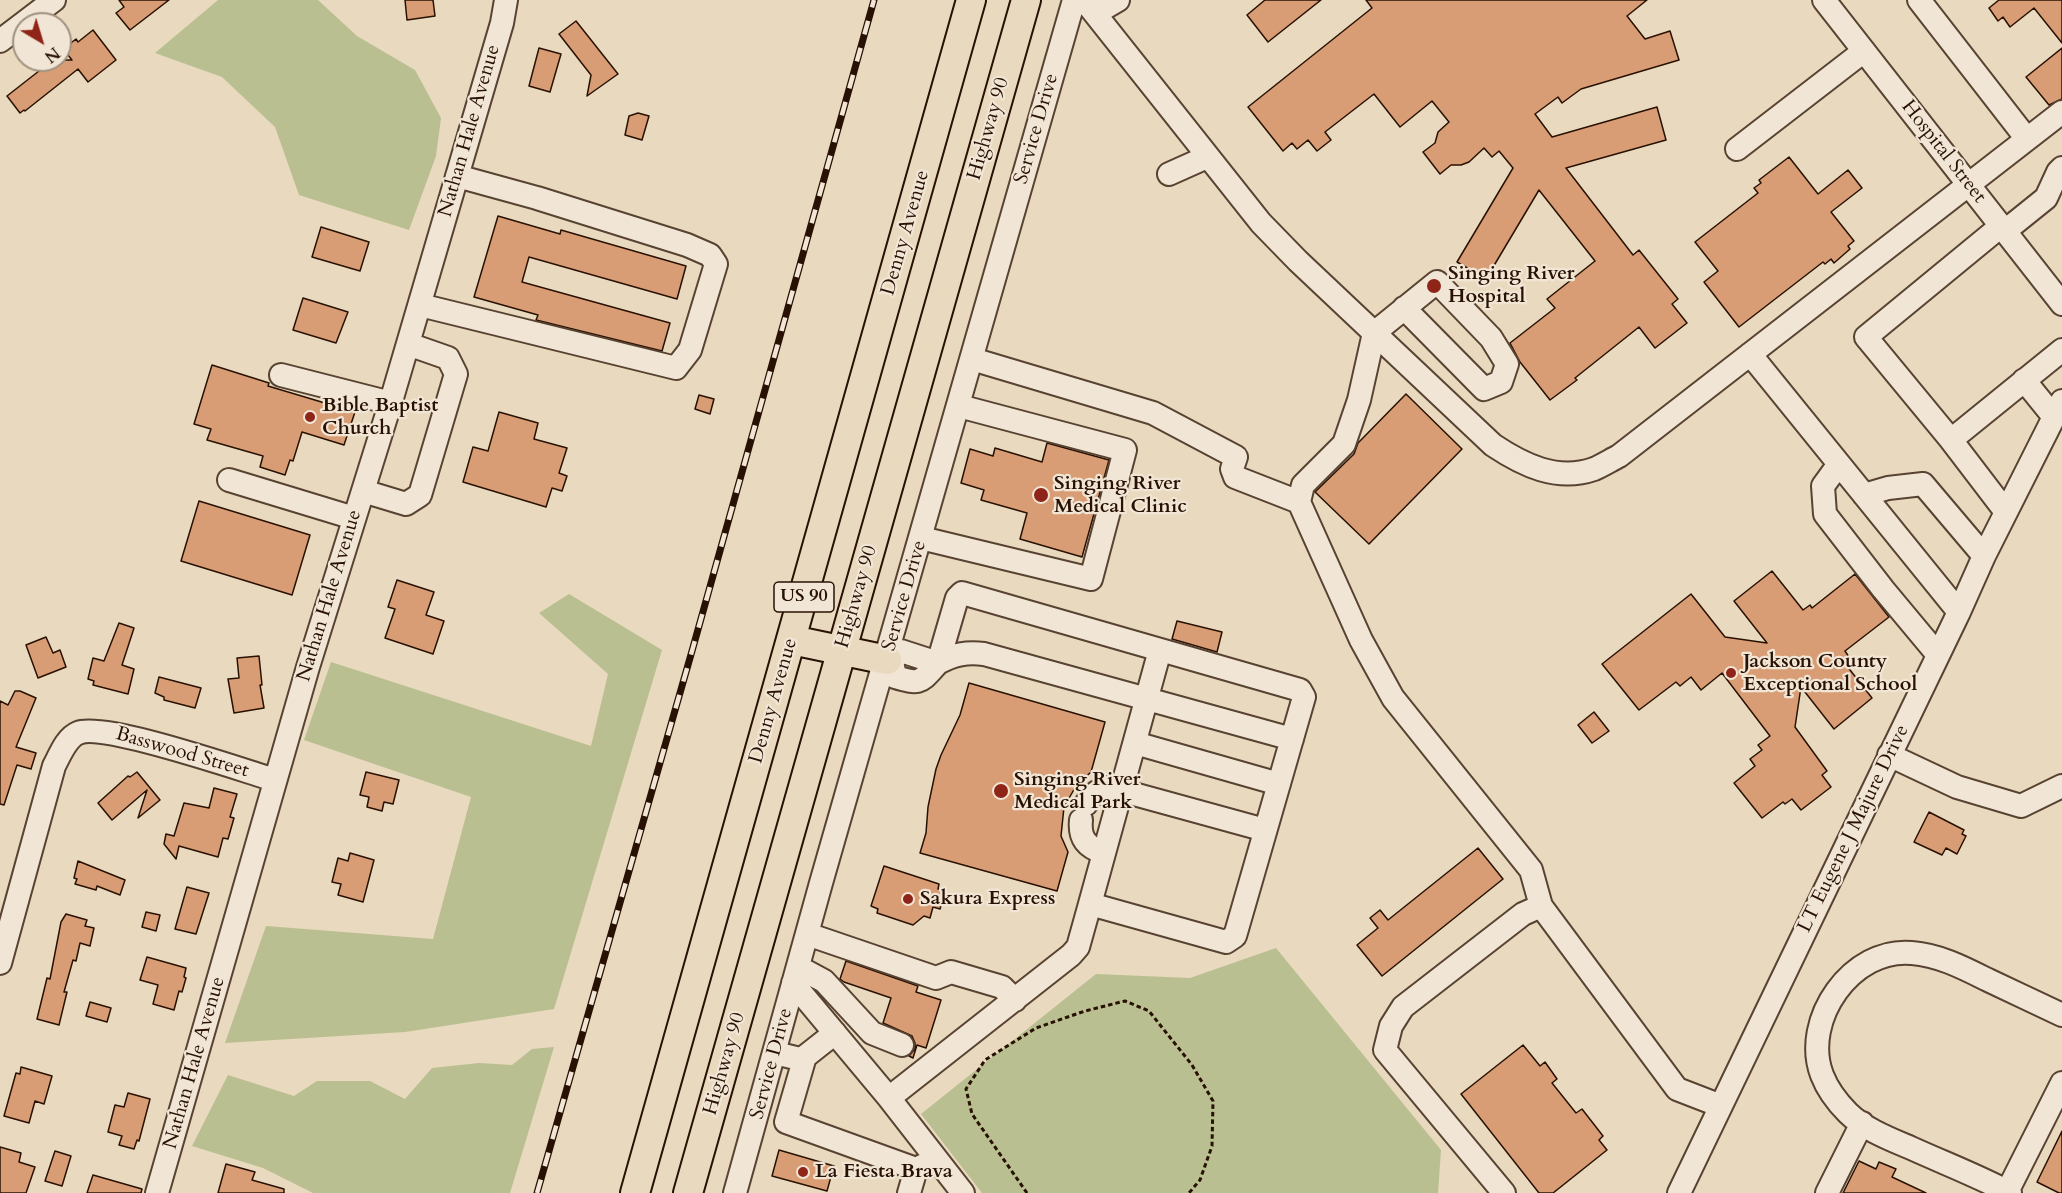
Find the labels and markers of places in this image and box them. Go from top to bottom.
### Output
place label: Singing River Hospital [1448,262,1574,309]
marker: Singing River Hospital [1425,277,1443,295]
place label: Bible Baptist Church [322,394,438,441]
marker: Bible Baptist Church [303,410,317,424]
place label: Singing River Medical Clinic [1054,472,1187,519]
marker: Singing River Medical Clinic [1032,486,1050,504]
place label: Jackson County Exceptional School [1743,650,1917,697]
marker: Jackson County Exceptional School [1724,666,1738,680]
place label: Singing River Medical Park [1014,768,1140,815]
marker: Singing River Medical Park [992,782,1010,800]
place label: Sakura Express [920,887,1055,911]
marker: Sakura Express [901,892,915,906]
place label: La Fiesta Brava [815,1160,953,1184]
marker: La Fiesta Brava [796,1165,810,1179]

